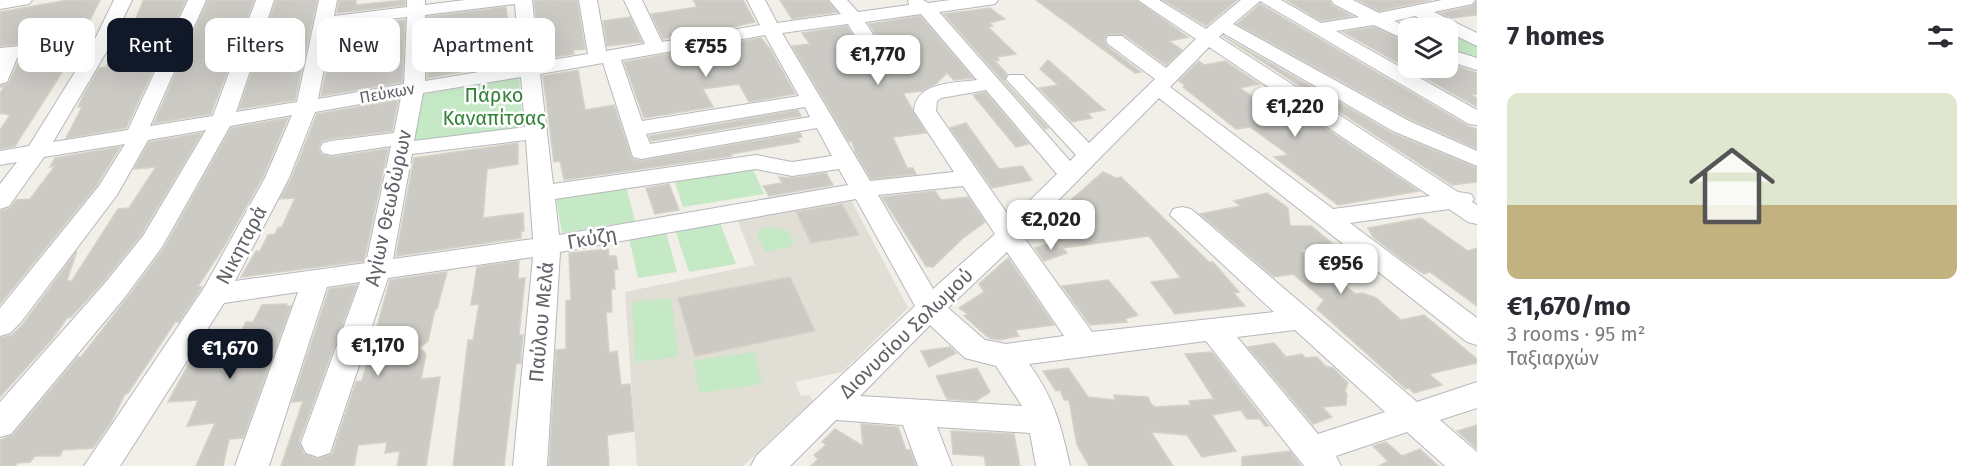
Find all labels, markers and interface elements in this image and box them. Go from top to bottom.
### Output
chip: Buy [18,18,95,72]
chip: Rent [107,18,193,72]
chip: Filters [205,18,305,72]
chip: New [317,18,400,72]
chip: Apartment [412,18,555,72]
map controls [1398,18,1458,78]
button: layers [1398,18,1458,78]
icon: filters [1924,20,1957,53]
text: 7 homes [1507,21,1604,52]
pin: €755 [670,27,742,78]
text: €755 [685,34,727,58]
pin: €1,770 [829,35,927,86]
text: €1,770 [850,42,906,66]
street label: Πεύκων [358,79,416,107]
park label: Πάρκο Καναπίτσας [442,83,546,130]
pin: €1,220 [1246,87,1344,138]
text: €1,220 [1266,94,1324,118]
street label: Αγίων Θεωδώρων [360,127,416,288]
icon: home [1678,132,1786,240]
pin: €2,020 [1002,200,1100,251]
street label: Νικηταρά [210,202,272,288]
text: €2,020 [1021,207,1081,231]
street label: Γκύζη [565,222,619,254]
pin: €956 [1305,244,1377,295]
text: €956 [1319,251,1363,275]
street label: Παύλου Μελά [524,261,558,383]
street label: Διονυσίου Σολωμού [834,263,978,403]
text: €1,670/mo [1507,291,1631,322]
text: 3 rooms · 95 m² [1507,322,1646,346]
pin: €1,170 [329,326,427,377]
pin: €1,670 [181,329,279,380]
text: €1,170 [351,333,405,357]
text: €1,670 [202,336,258,360]
text: Ταξιαρχών [1507,346,1599,370]

